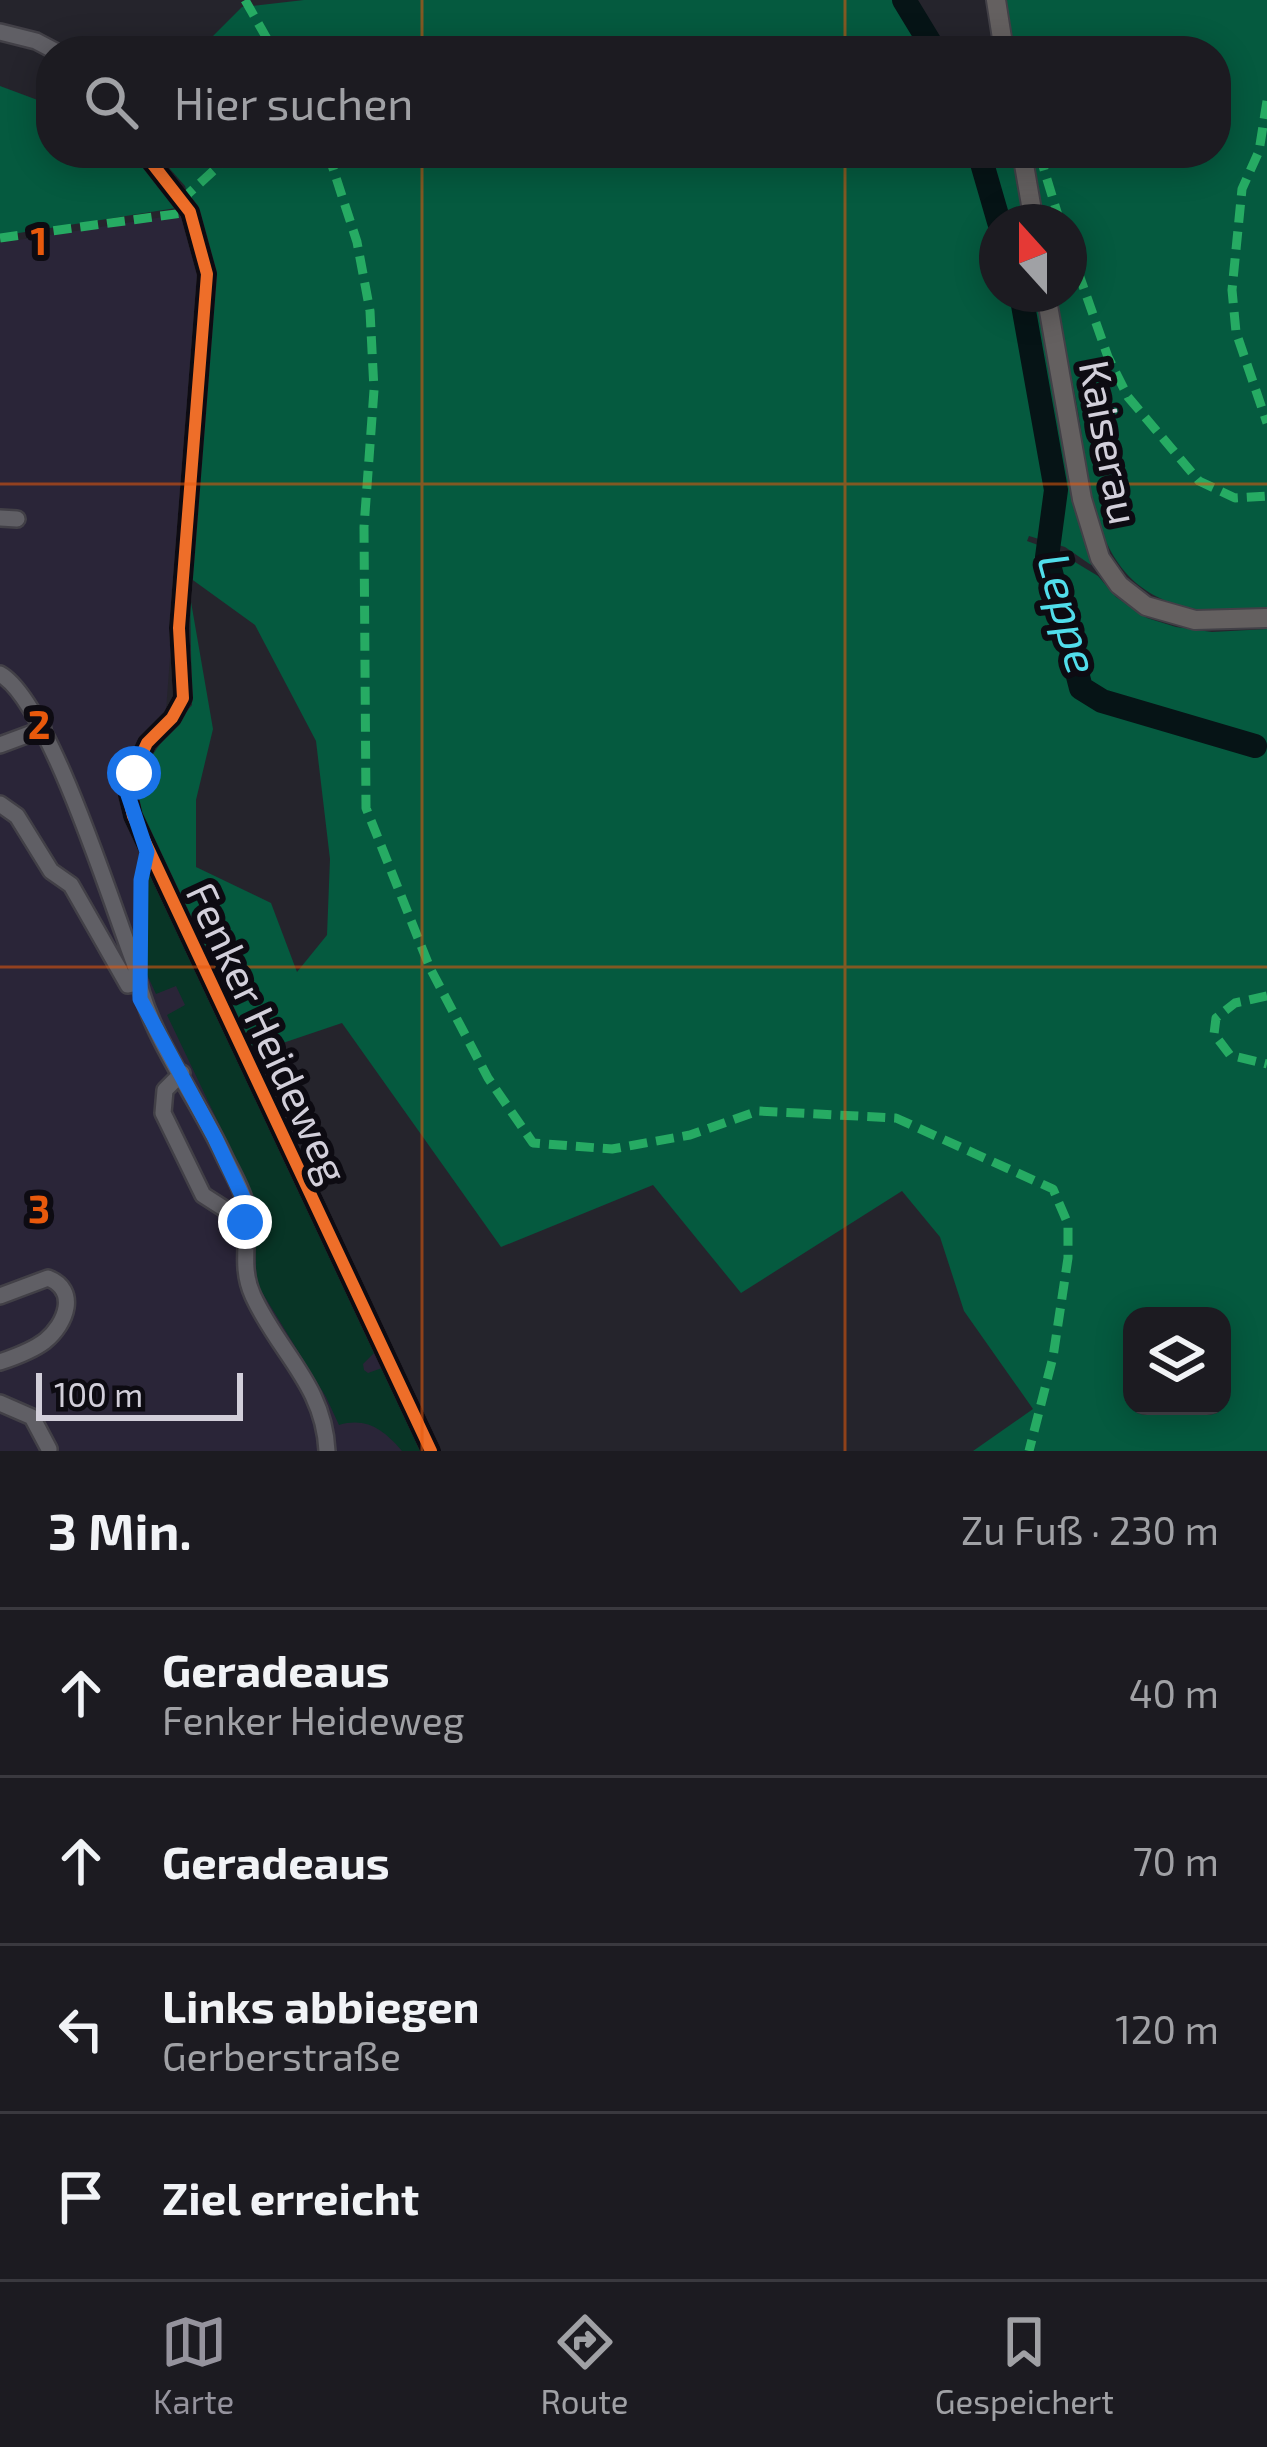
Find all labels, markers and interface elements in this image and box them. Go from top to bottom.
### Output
search box [36,36,1231,168]
icon: search [78,69,144,135]
text: Hier suchen [174,75,414,129]
north arrow [979,204,1087,312]
text: 1 [31,216,47,263]
street label: Kaiserau [1071,356,1151,528]
water label: Leppe [1028,547,1112,679]
text: 2 [28,700,50,747]
route start [107,746,161,800]
street label: Fenker Heideweg [178,874,360,1190]
text: 3 [28,1184,50,1231]
route end [218,1195,272,1249]
map controls [1123,1307,1231,1415]
button: layers [1123,1307,1231,1415]
scale bar [36,1367,243,1420]
text: 100 m [54,1374,143,1414]
text: 3 Min. [48,1499,192,1560]
text: Zu Fuß · 230 m [961,1506,1219,1553]
text: Geradeaus [162,1642,390,1696]
icon: ahead [48,1660,114,1726]
text: 40 m [1129,1669,1219,1716]
text: Fenker Heideweg [162,1696,464,1743]
icon: ahead [48,1828,114,1894]
text: Geradeaus [162,1834,390,1888]
text: 70 m [1133,1837,1219,1884]
text: Links abbiegen [162,1978,480,2032]
icon: left [48,1996,114,2062]
text: 120 m [1115,2005,1219,2052]
text: Gerberstraße [162,2032,401,2079]
icon: arrive [48,2164,114,2230]
text: Ziel erreicht [162,2170,419,2224]
tab: Karte [153,2309,234,2421]
tab: Route [540,2309,629,2421]
tab: Gespeichert [935,2309,1114,2421]

